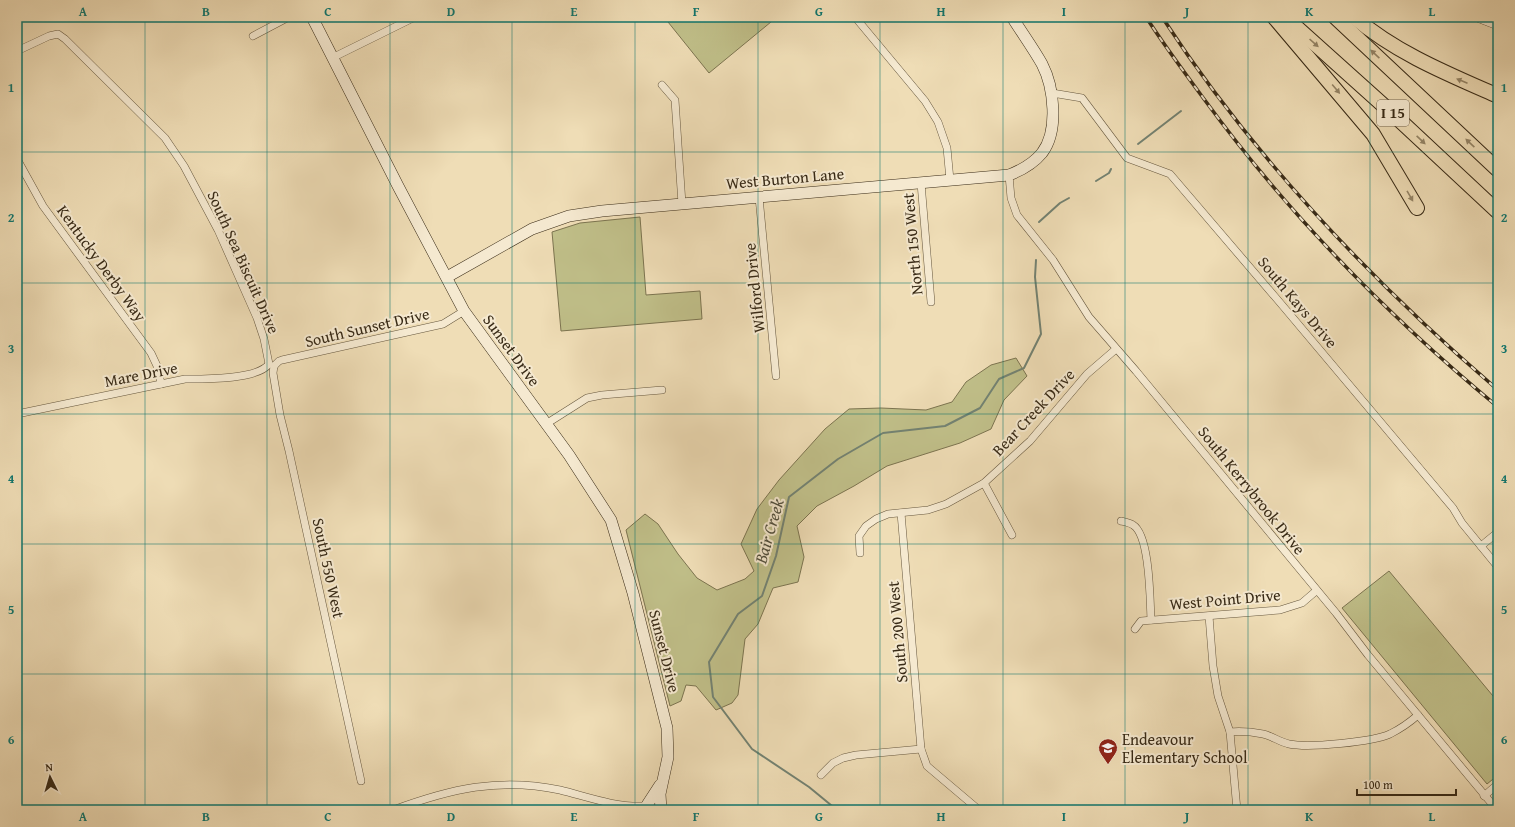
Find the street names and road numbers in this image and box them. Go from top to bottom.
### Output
road number: I 15 [1377,100,1409,126]
street label: West Burton Lane [725,161,845,195]
street label: South Sea Biscuit Drive [202,187,286,337]
street label: North 150 West [896,192,928,296]
street label: Kentucky Derby Way [51,200,153,326]
street label: Wilford Drive [737,242,771,334]
street label: South Kays Drive [1252,251,1344,353]
street label: South Sunset Drive [302,301,432,353]
street label: Sunset Drive [477,309,547,391]
street label: Mare Drive [102,355,180,393]
street label: Bear Creek Drive [986,363,1080,461]
street label: South Kerrybrook Drive [1193,420,1311,560]
street label: South 550 West [307,516,351,621]
street label: South 200 West [881,580,913,684]
street label: West Point Drive [1169,582,1281,616]
street label: Sunset Drive [643,607,687,695]

